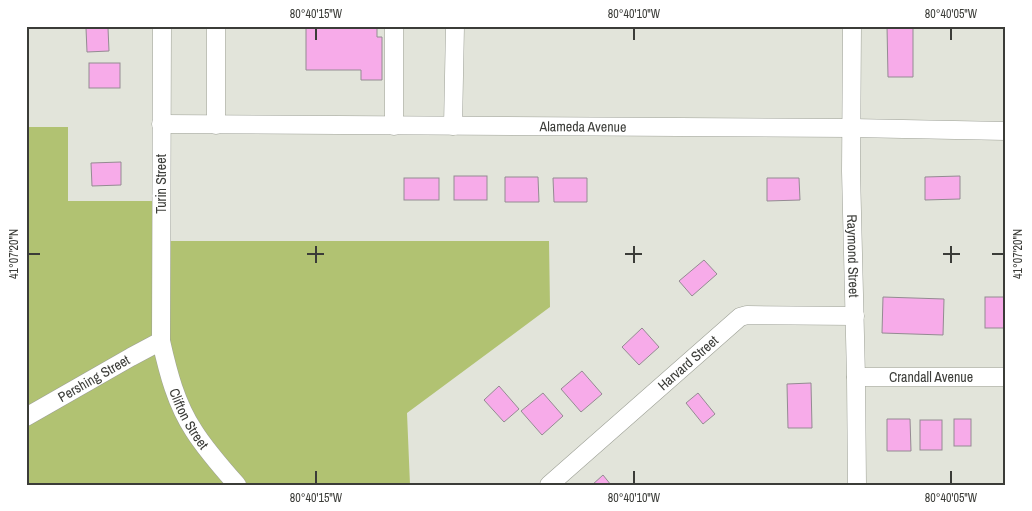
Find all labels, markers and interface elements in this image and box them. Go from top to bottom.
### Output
text: 80°40'15"W [290,6,343,22]
text: 80°40'10"W [608,6,661,22]
text: 80°40'05"W [925,6,978,22]
street label: Alameda Avenue [539,117,626,136]
street label: Turin Street [152,154,170,214]
street label: Raymond Street [843,214,863,298]
text: 41°07'20"N [6,229,22,279]
text: 41°07'20"N [1010,229,1026,279]
street label: Harvard Street [654,331,722,394]
street label: Pershing Street [55,351,133,406]
street label: Crandall Avenue [889,368,973,386]
street label: Clifton Street [165,386,213,453]
text: 80°40'15"W [290,490,343,506]
text: 80°40'10"W [608,490,661,506]
text: 80°40'05"W [925,490,978,506]

